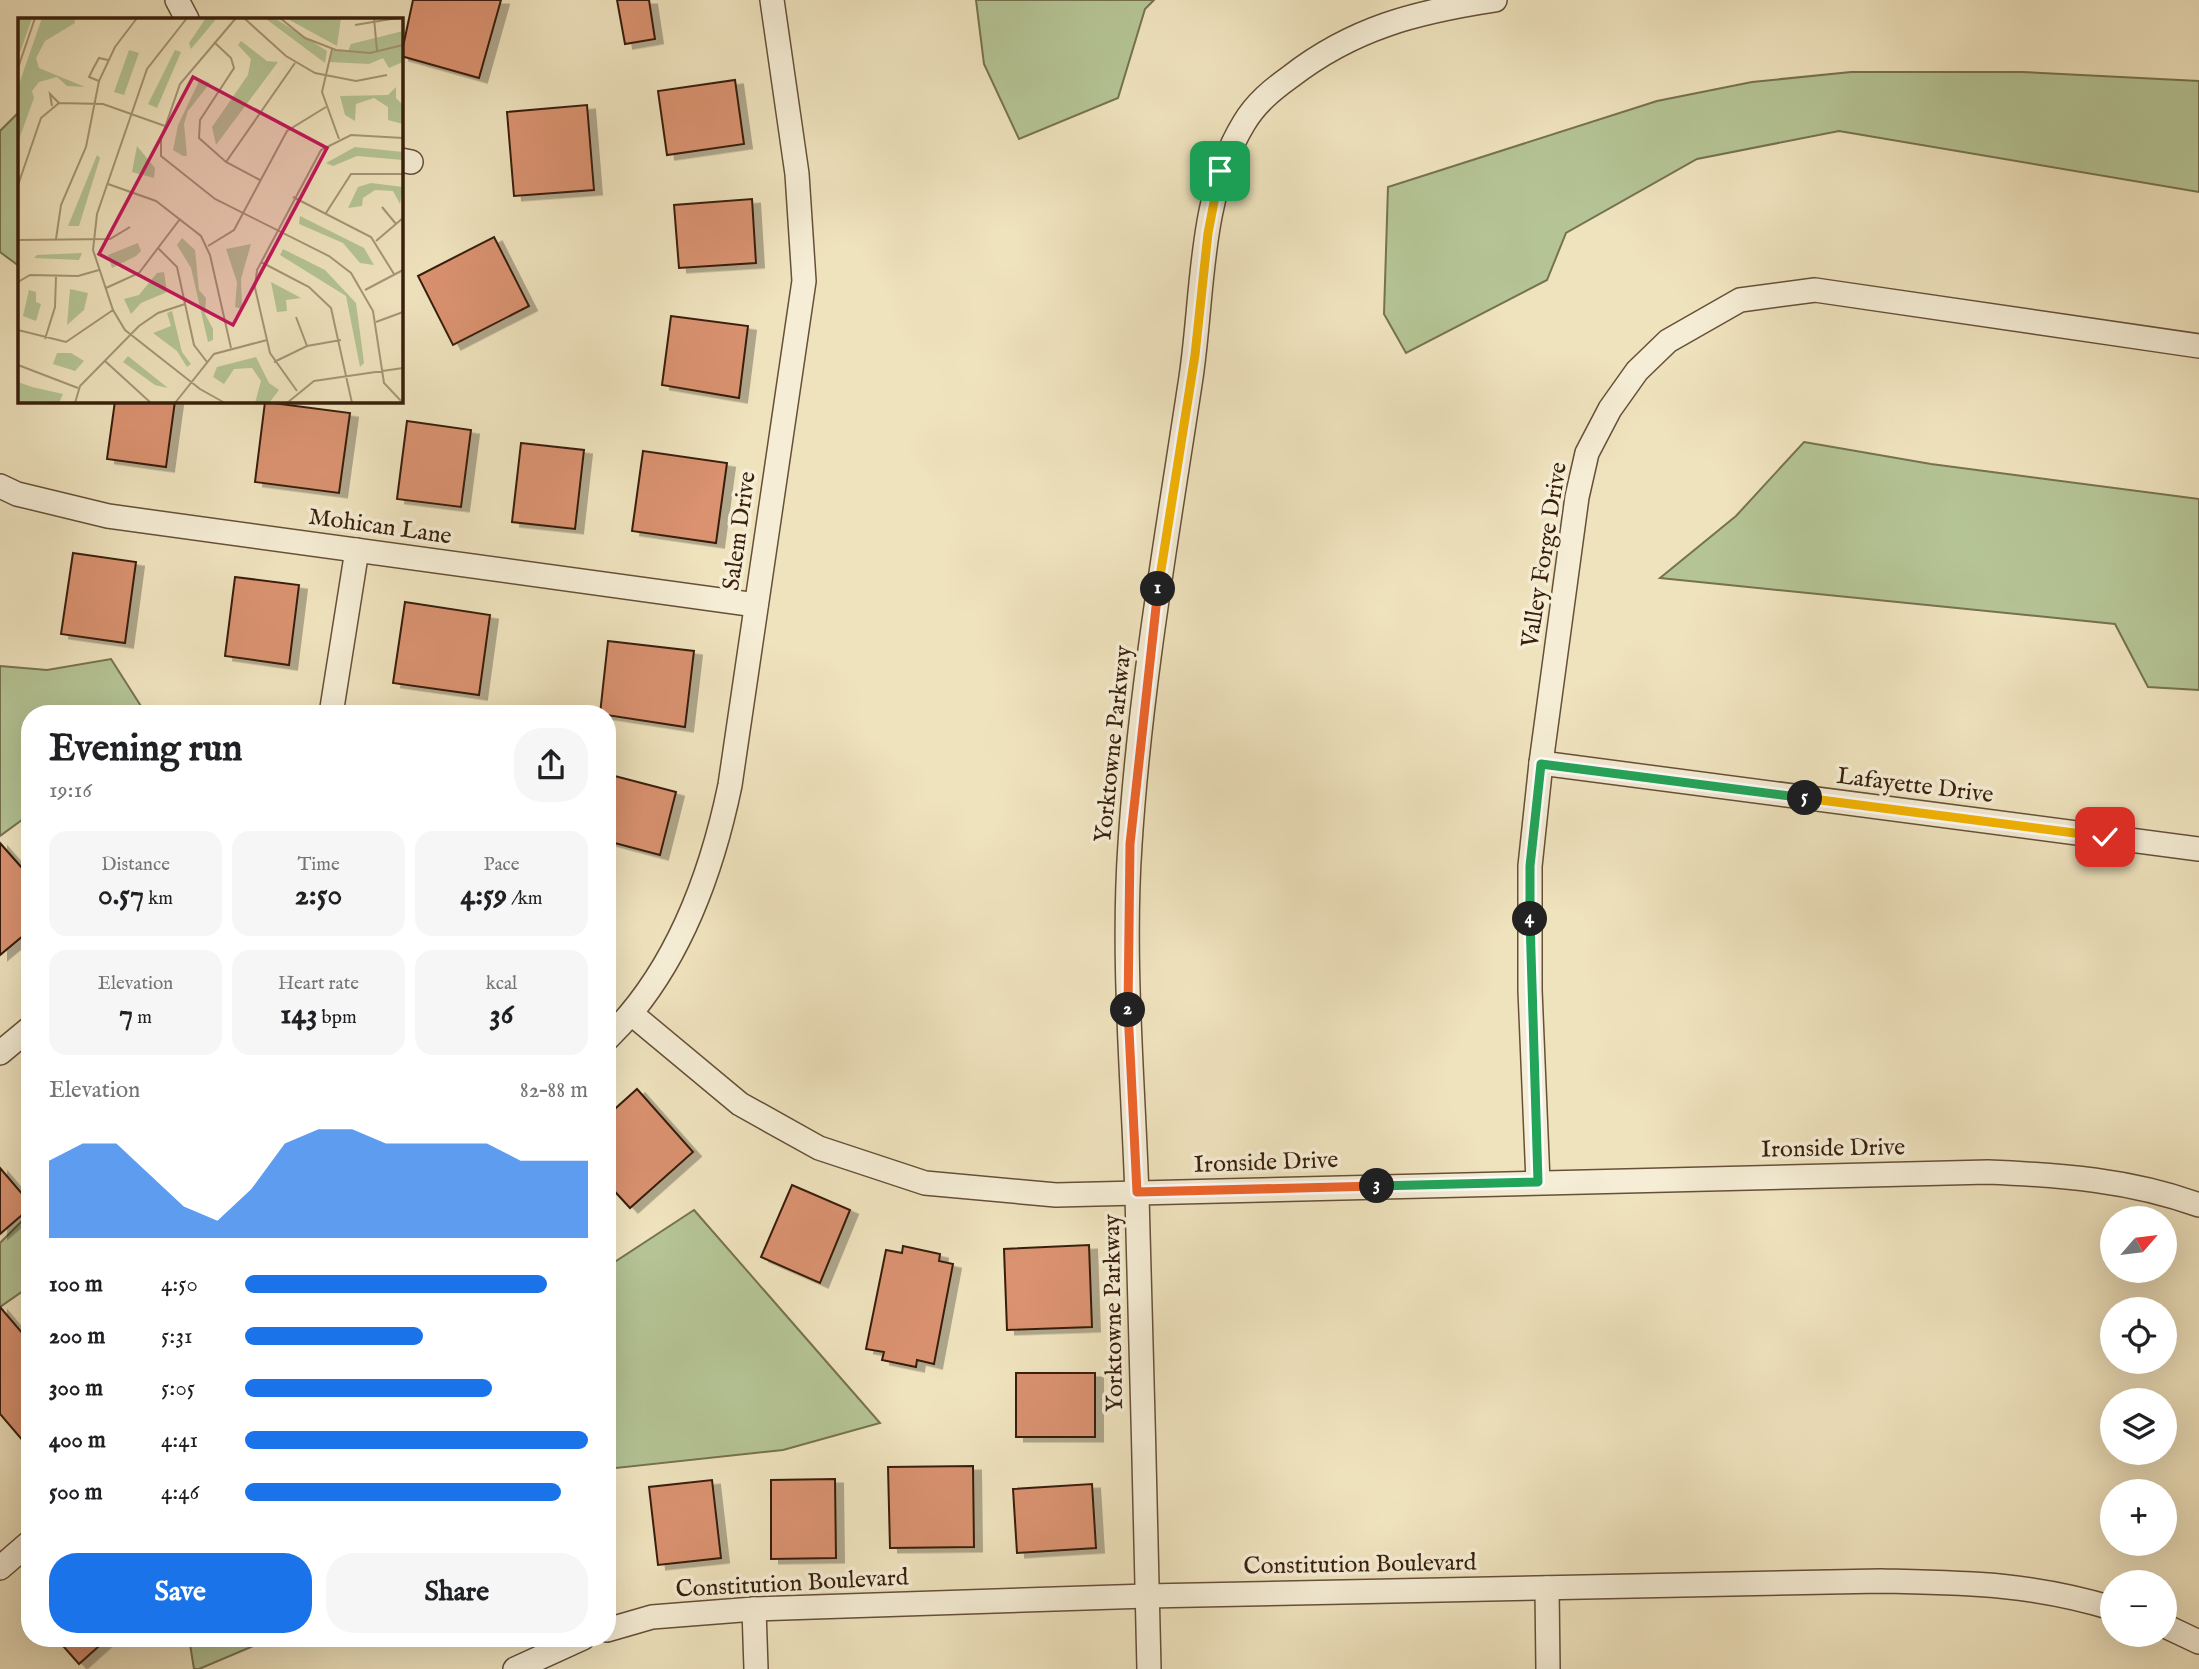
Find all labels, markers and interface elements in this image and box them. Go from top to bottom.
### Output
inset map [18,18,402,402]
pin [1190,141,1250,201]
icon: arrive [1201,152,1239,190]
street label: Valley Forge Drive [1515,460,1575,651]
street label: Salem Drive [716,470,764,592]
street label: Mohican Lane [306,502,454,552]
pin: 1 [1140,572,1176,606]
text: 1 [1154,576,1161,600]
street label: Yorktowne Parkway [1088,644,1140,844]
text: Evening run [49,726,243,774]
button: share [514,728,588,802]
street label: Lafayette Drive [1835,761,1995,811]
text: 19:16 [49,776,92,805]
pin: 5 [1787,780,1822,816]
text: 5 [1801,785,1808,809]
pin [2075,807,2135,867]
icon: check [2086,818,2124,856]
text: Distance [101,853,170,877]
text: Time [297,853,340,877]
text: Pace [484,853,519,877]
text: 0.57 [98,877,144,915]
text: 2:50 [295,877,342,915]
text: 4:59 [460,877,507,915]
text: km [144,887,173,911]
text: /km [507,887,543,911]
pin: 4 [1512,902,1548,936]
text: 4 [1525,906,1534,930]
text: Elevation [98,972,173,996]
text: Heart rate [278,972,359,996]
text: kcal [486,972,517,996]
pin: 2 [1110,992,1146,1028]
text: 7 [119,996,133,1034]
text: 143 [280,996,317,1034]
text: 36 [490,996,513,1034]
text: 2 [1123,997,1132,1021]
text: m [133,1006,152,1030]
text: bpm [317,1006,357,1030]
text: Elevation [49,1076,140,1105]
text: 82–88 m [520,1076,588,1105]
street label: Ironside Drive [1760,1132,1906,1166]
street label: Ironside Drive [1193,1145,1339,1181]
pin: 3 [1360,1168,1394,1204]
text: 3 [1373,1173,1380,1197]
north arrow [2100,1206,2177,1283]
map controls [2100,1206,2177,1647]
street label: Yorktowne Parkway [1097,1214,1131,1412]
text: 100 m [49,1270,103,1299]
text: 4:50 [161,1270,198,1299]
button: locate [2100,1297,2177,1374]
text: 200 m [49,1322,105,1351]
text: 5:31 [161,1322,193,1351]
text: 300 m [49,1374,103,1403]
text: 5:05 [161,1374,195,1403]
button: layers [2100,1388,2177,1465]
text: 400 m [49,1426,106,1455]
text: 4:41 [161,1426,198,1455]
text: 500 m [49,1478,103,1507]
text: 4:46 [161,1478,199,1507]
button: + [2100,1479,2177,1556]
street label: Constitution Boulevard [1243,1547,1477,1583]
button: Save [49,1553,312,1633]
button: Share [326,1553,588,1633]
street label: Constitution Boulevard [675,1562,909,1606]
button: − [2100,1570,2177,1647]

